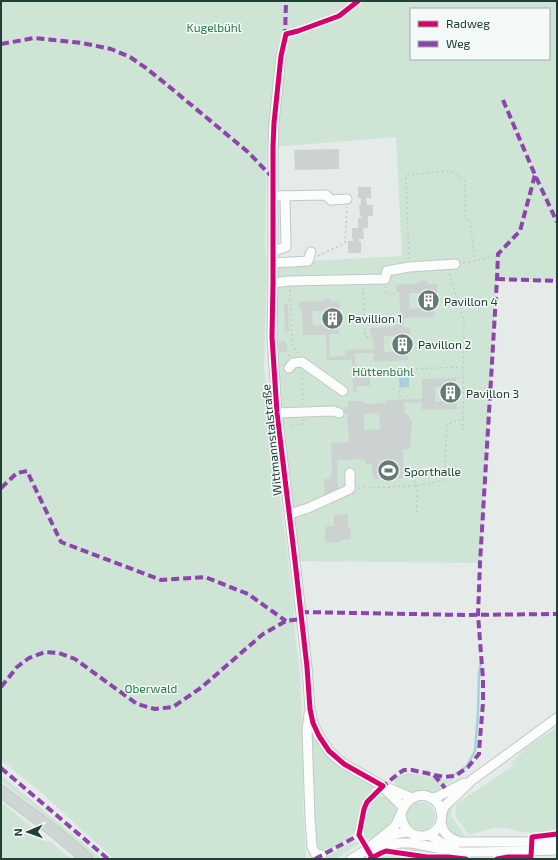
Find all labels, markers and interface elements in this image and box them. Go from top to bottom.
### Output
legend [410,8,550,60]
text: Radweg [446,16,490,30]
park label: Kugelbühl [187,20,242,34]
text: Weg [446,36,471,50]
building icon: Pavillon 4 [416,288,442,314]
place label: Pavillon 4 [444,294,498,308]
building icon: Pavillion 1 [319,305,345,331]
place label: Pavillion 1 [348,311,402,325]
building icon: Pavillon 2 [390,331,416,357]
place label: Pavillon 2 [418,337,472,351]
park label: Hüttenbühl [352,364,414,378]
building icon: Pavillon 3 [437,380,463,406]
street label: Wittmannstalstraße [258,384,284,496]
place label: Pavillon 3 [466,386,519,400]
sports icon: Sporthalle [375,458,401,484]
place label: Sporthalle [404,464,461,478]
park label: Oberwald [125,681,178,695]
north arrow [8,812,48,852]
text: N [11,828,24,837]

